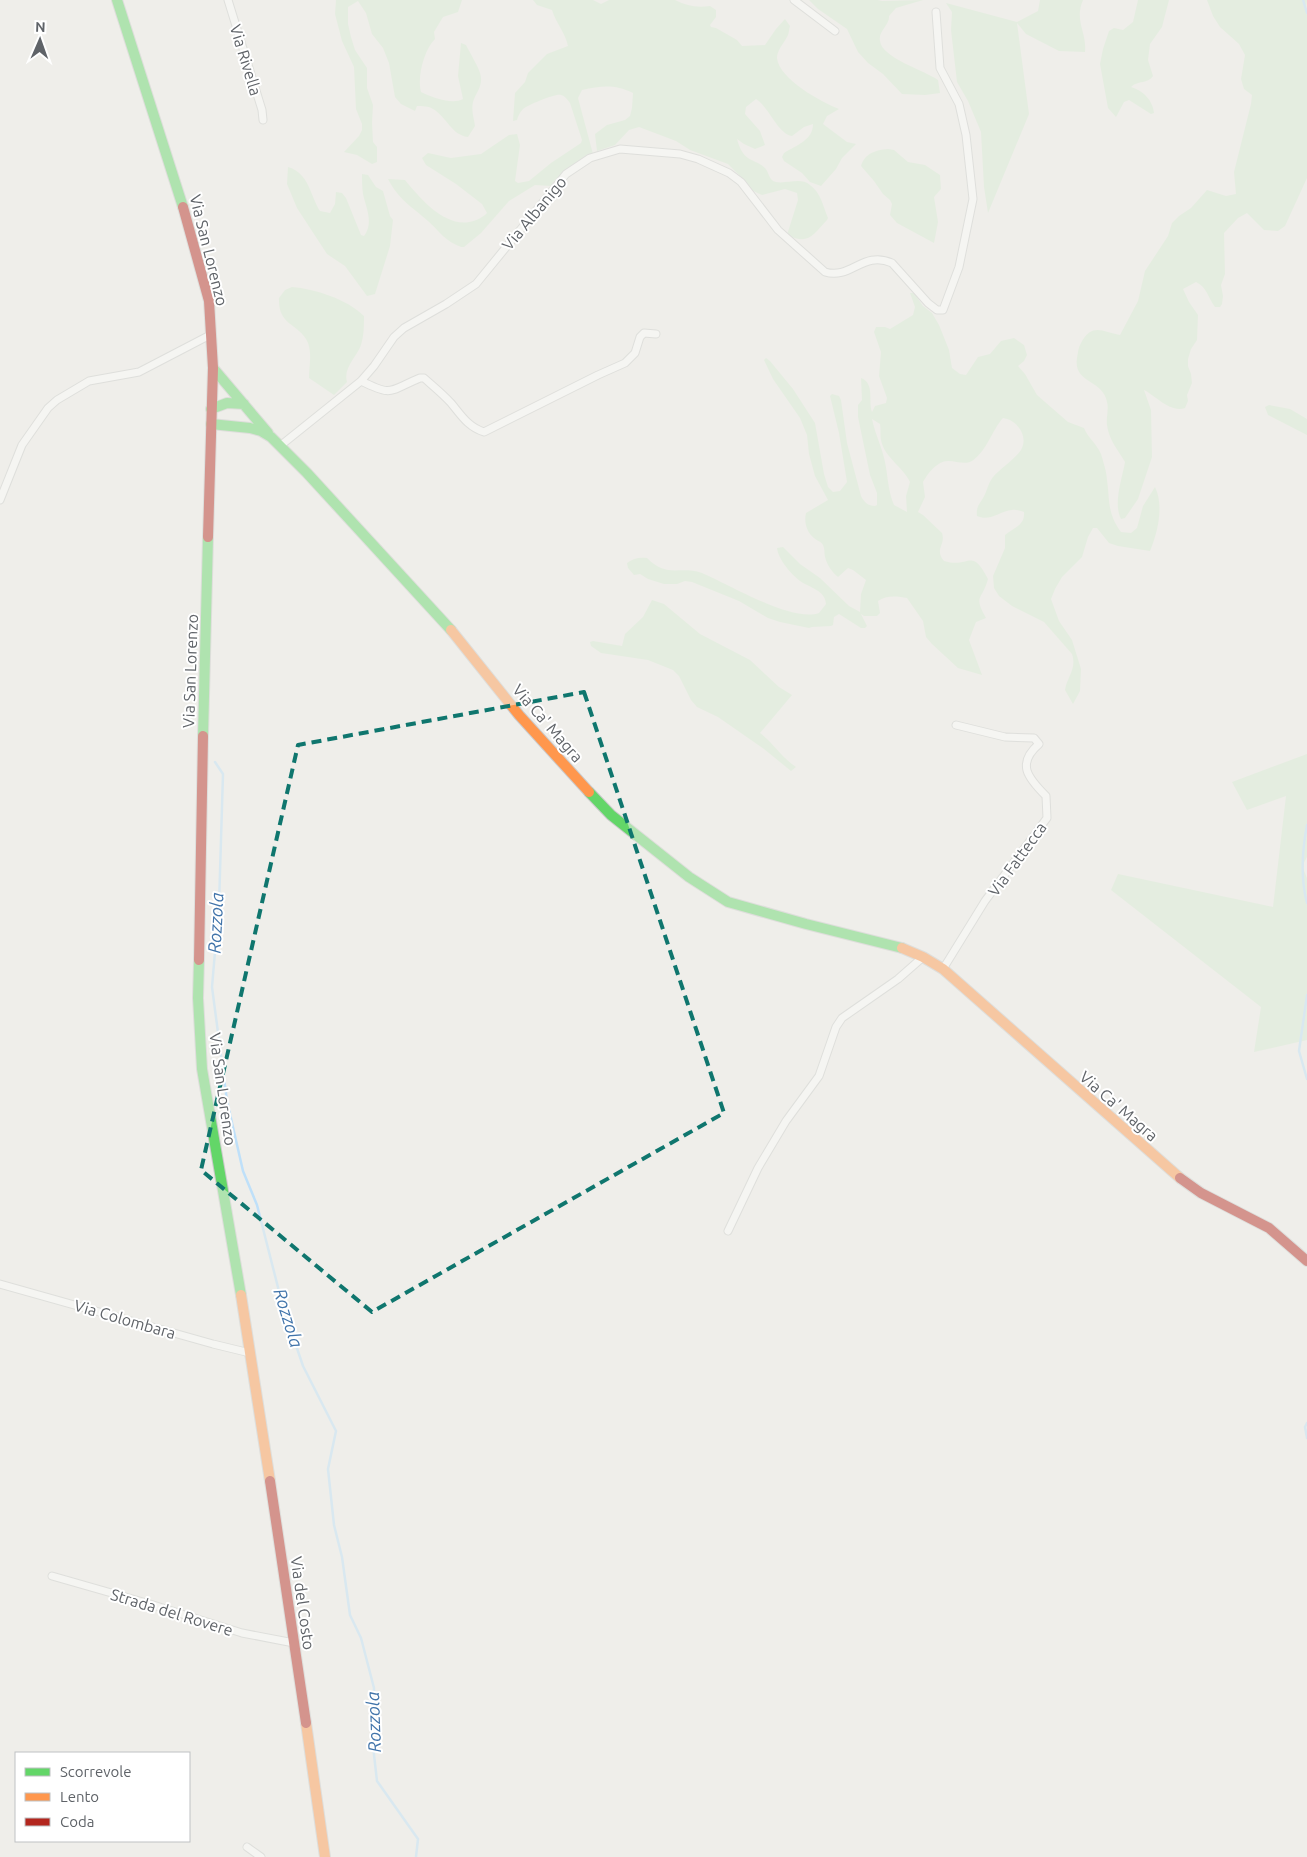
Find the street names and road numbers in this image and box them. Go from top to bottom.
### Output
street label: Via Rivella [227,22,265,98]
street label: Via Albanigo [498,173,570,253]
street label: Via San Lorenzo [186,193,232,307]
street label: Via San Lorenzo [179,614,201,728]
street label: Via Ca' Magra [509,680,587,766]
street label: Via Fattecca [984,819,1050,899]
street label: Via San Lorenzo [206,1031,240,1147]
street label: Via Ca' Magra [1076,1067,1162,1145]
street label: Via Colombara [72,1296,178,1342]
street label: Via del Costo [288,1555,318,1651]
street label: Strada del Rovere [109,1585,235,1639]

